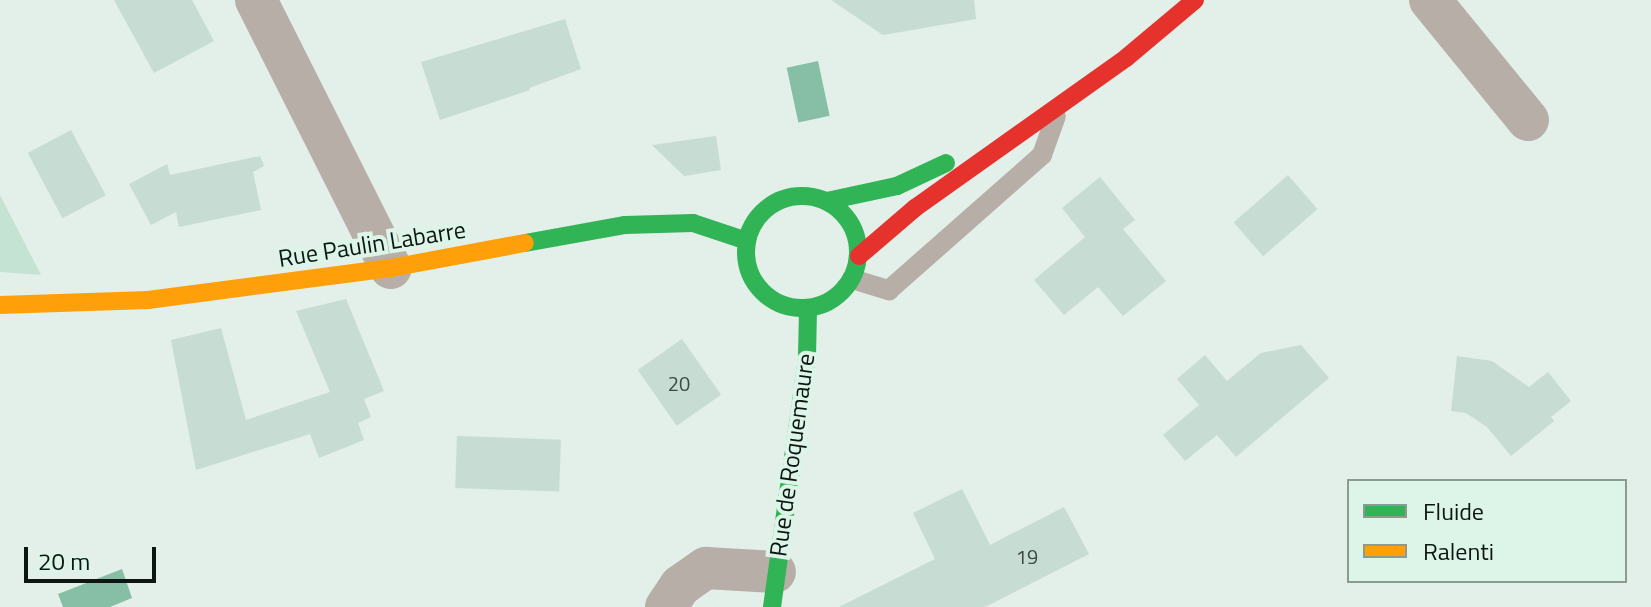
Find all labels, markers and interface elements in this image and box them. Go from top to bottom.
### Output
street label: Rue Paulin Labarre [276,215,468,273]
street label: Rue de Roquemaure [763,352,821,558]
house number: 20 [668,371,690,395]
legend [1347,479,1627,583]
text: Fluide [1423,493,1484,529]
scale bar [28,531,160,581]
text: Ralenti [1423,533,1494,569]
text: 20 m [38,543,90,579]
house number: 19 [1016,544,1038,568]

